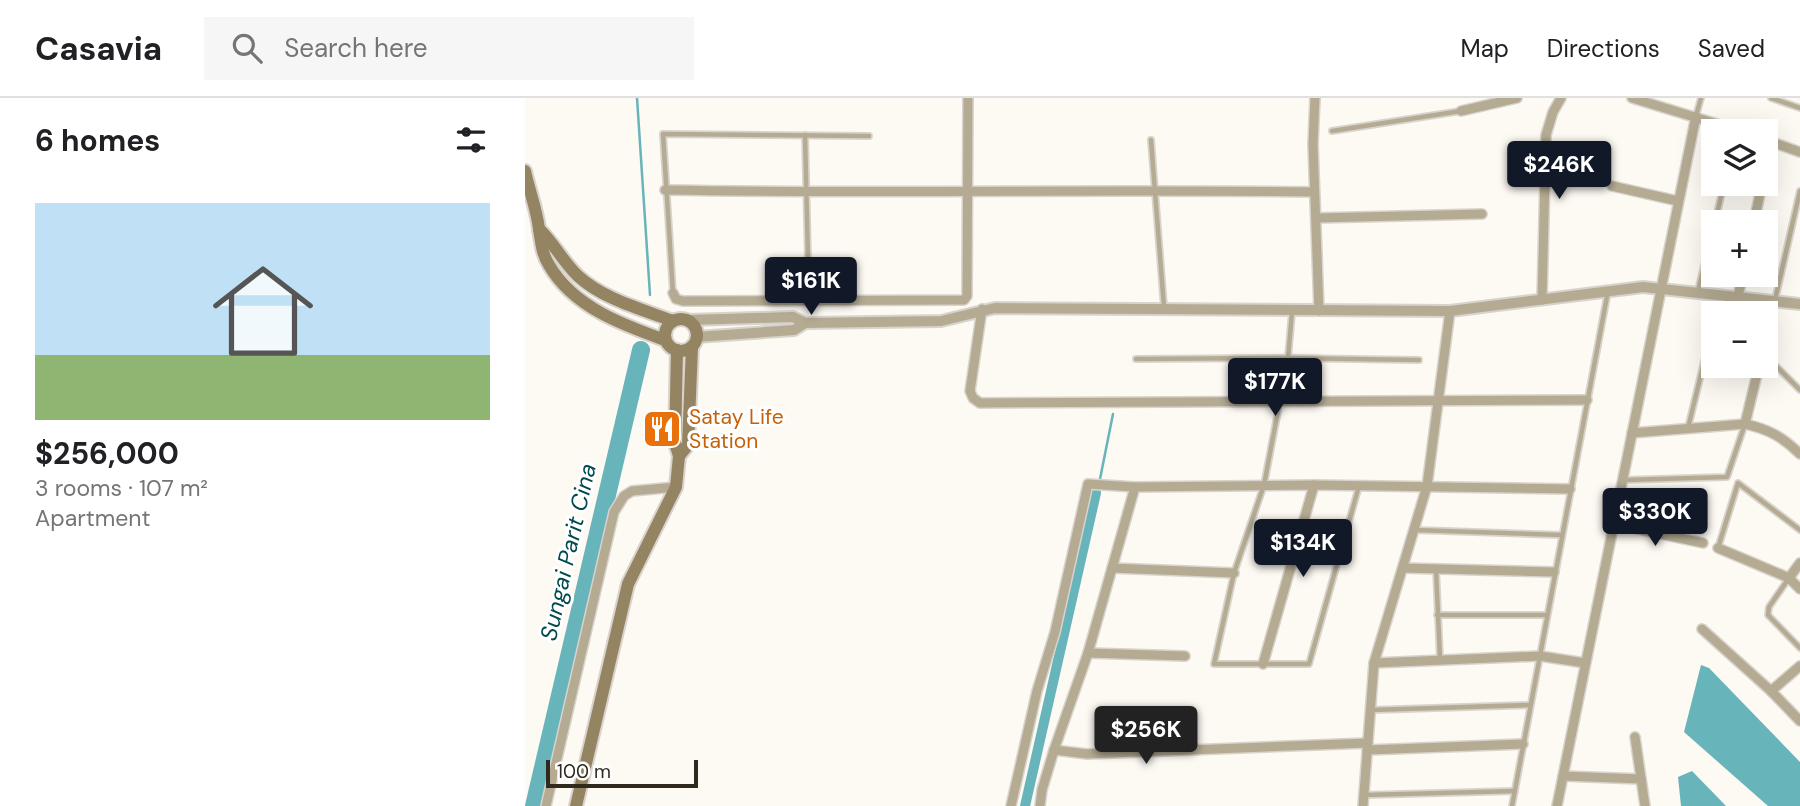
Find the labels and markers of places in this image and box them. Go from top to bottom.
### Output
pin: $246K [1510,141,1608,201]
pin: $161K [762,258,860,317]
pin: $177K [1226,358,1324,418]
place label: Satay Life Station [689,403,784,455]
restaurant icon: Satay Life Station [641,408,683,450]
pin: $330K [1606,489,1704,548]
pin: $134K [1254,519,1352,579]
pin: $256K [1097,706,1195,766]

